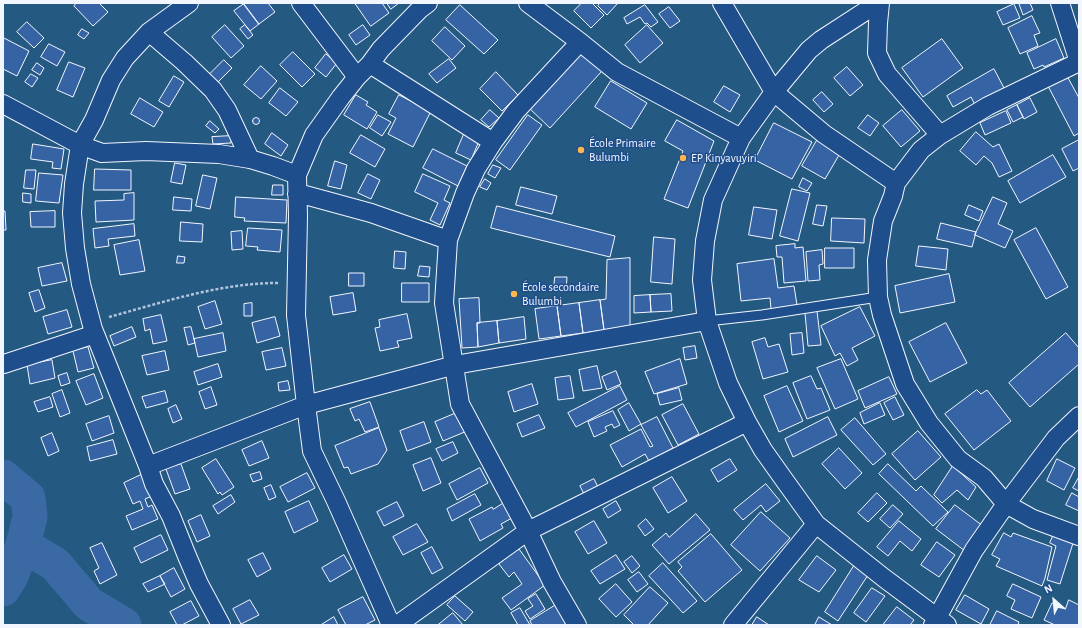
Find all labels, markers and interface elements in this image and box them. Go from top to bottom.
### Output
place label: École Primaire Bulumbi [589,136,656,164]
marker: École Primaire Bulumbi [576,145,586,155]
place label: EP Kinyavuyiri [691,151,757,165]
marker: EP Kinyavuyiri [678,153,688,163]
place label: École secondaire Bulumbi [522,280,599,308]
marker: École secondaire Bulumbi [509,289,519,299]
north arrow [1034,580,1074,620]
text: N [1042,582,1054,596]

